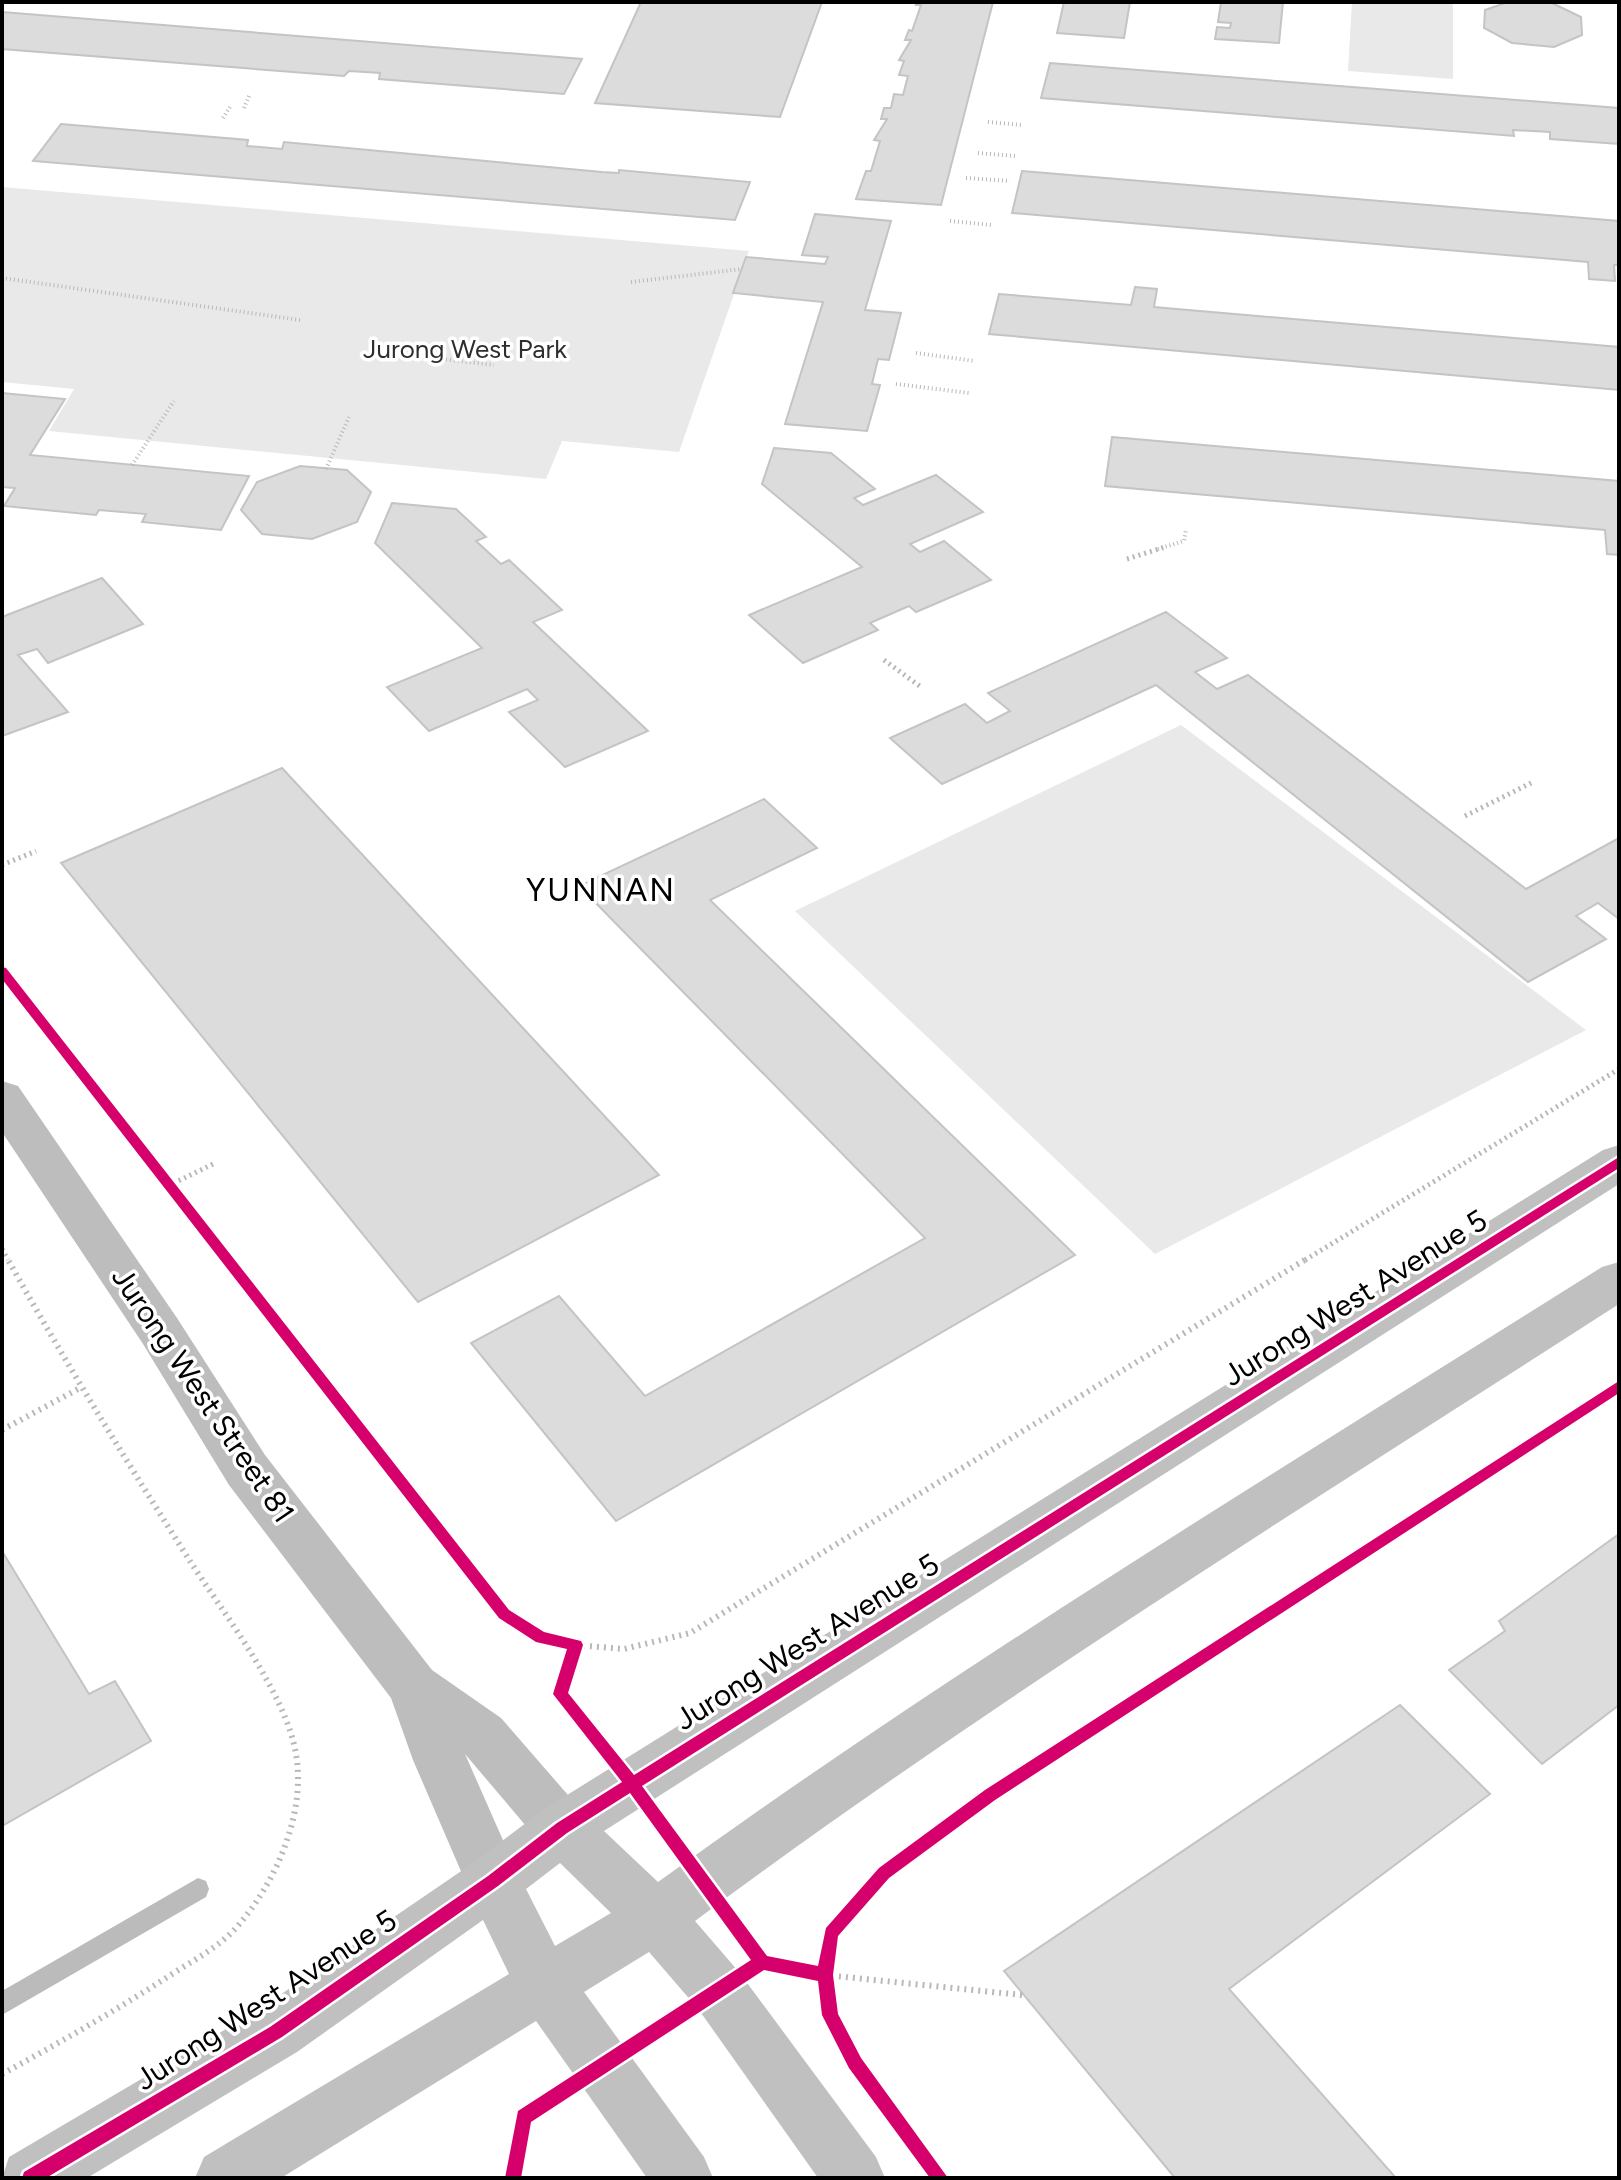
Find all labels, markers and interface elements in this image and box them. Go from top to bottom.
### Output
park label: Jurong West Park [363,333,567,365]
district label: YUNNAN [526,871,676,909]
street label: Jurong West Avenue 5 [1216,1201,1494,1394]
street label: Jurong West Street 81 [104,1260,303,1530]
street label: Jurong West Avenue 5 [668,1545,946,1738]
street label: Jurong West Avenue 5 [128,1901,403,2098]

